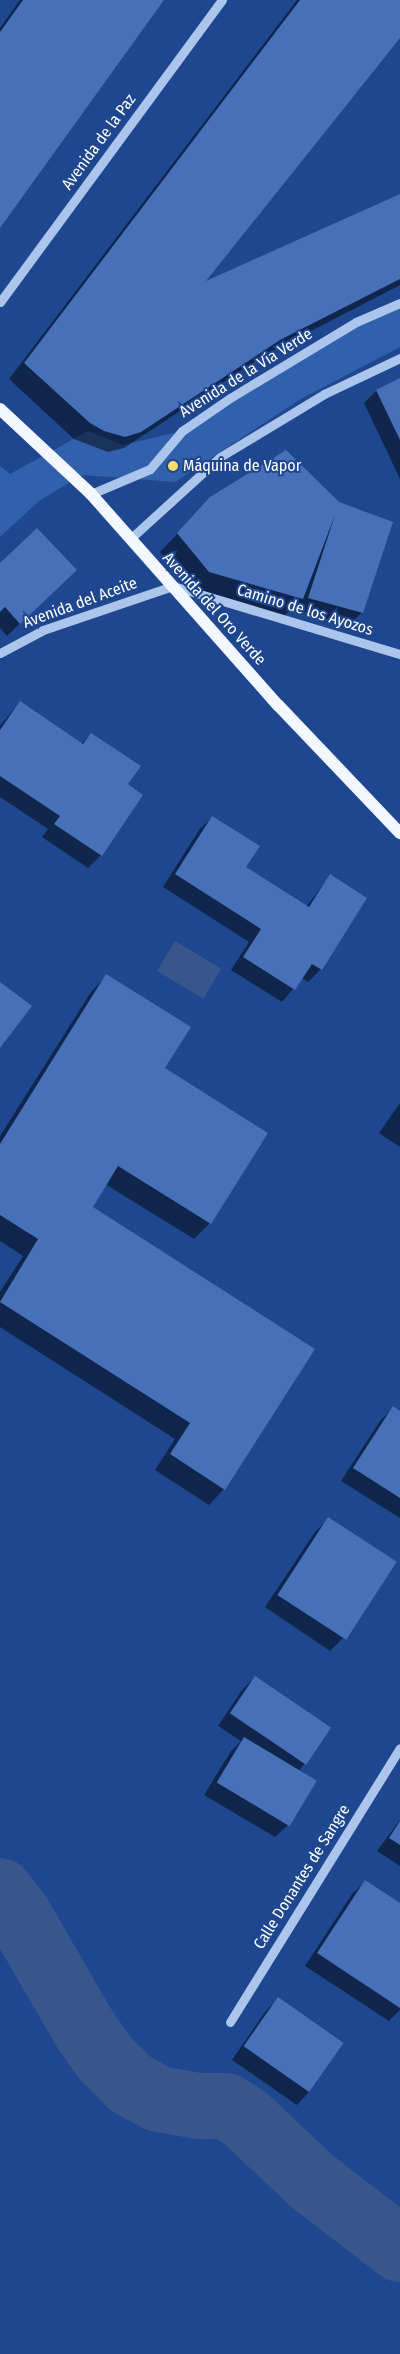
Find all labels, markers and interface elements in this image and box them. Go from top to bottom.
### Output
street label: Avenida de la Paz [58,90,140,194]
street label: Avenida de la Vía Verde [176,324,316,422]
place label: Máquina de Vapor [183,456,301,476]
marker: Máquina de Vapor [167,460,179,472]
street label: Avenida del Oro Verde [158,549,270,669]
street label: Avenida del Aceite [20,573,140,633]
street label: Camino de los Ayozos [235,580,375,640]
street label: Calle Donantes de Sangre [250,1801,354,1953]

